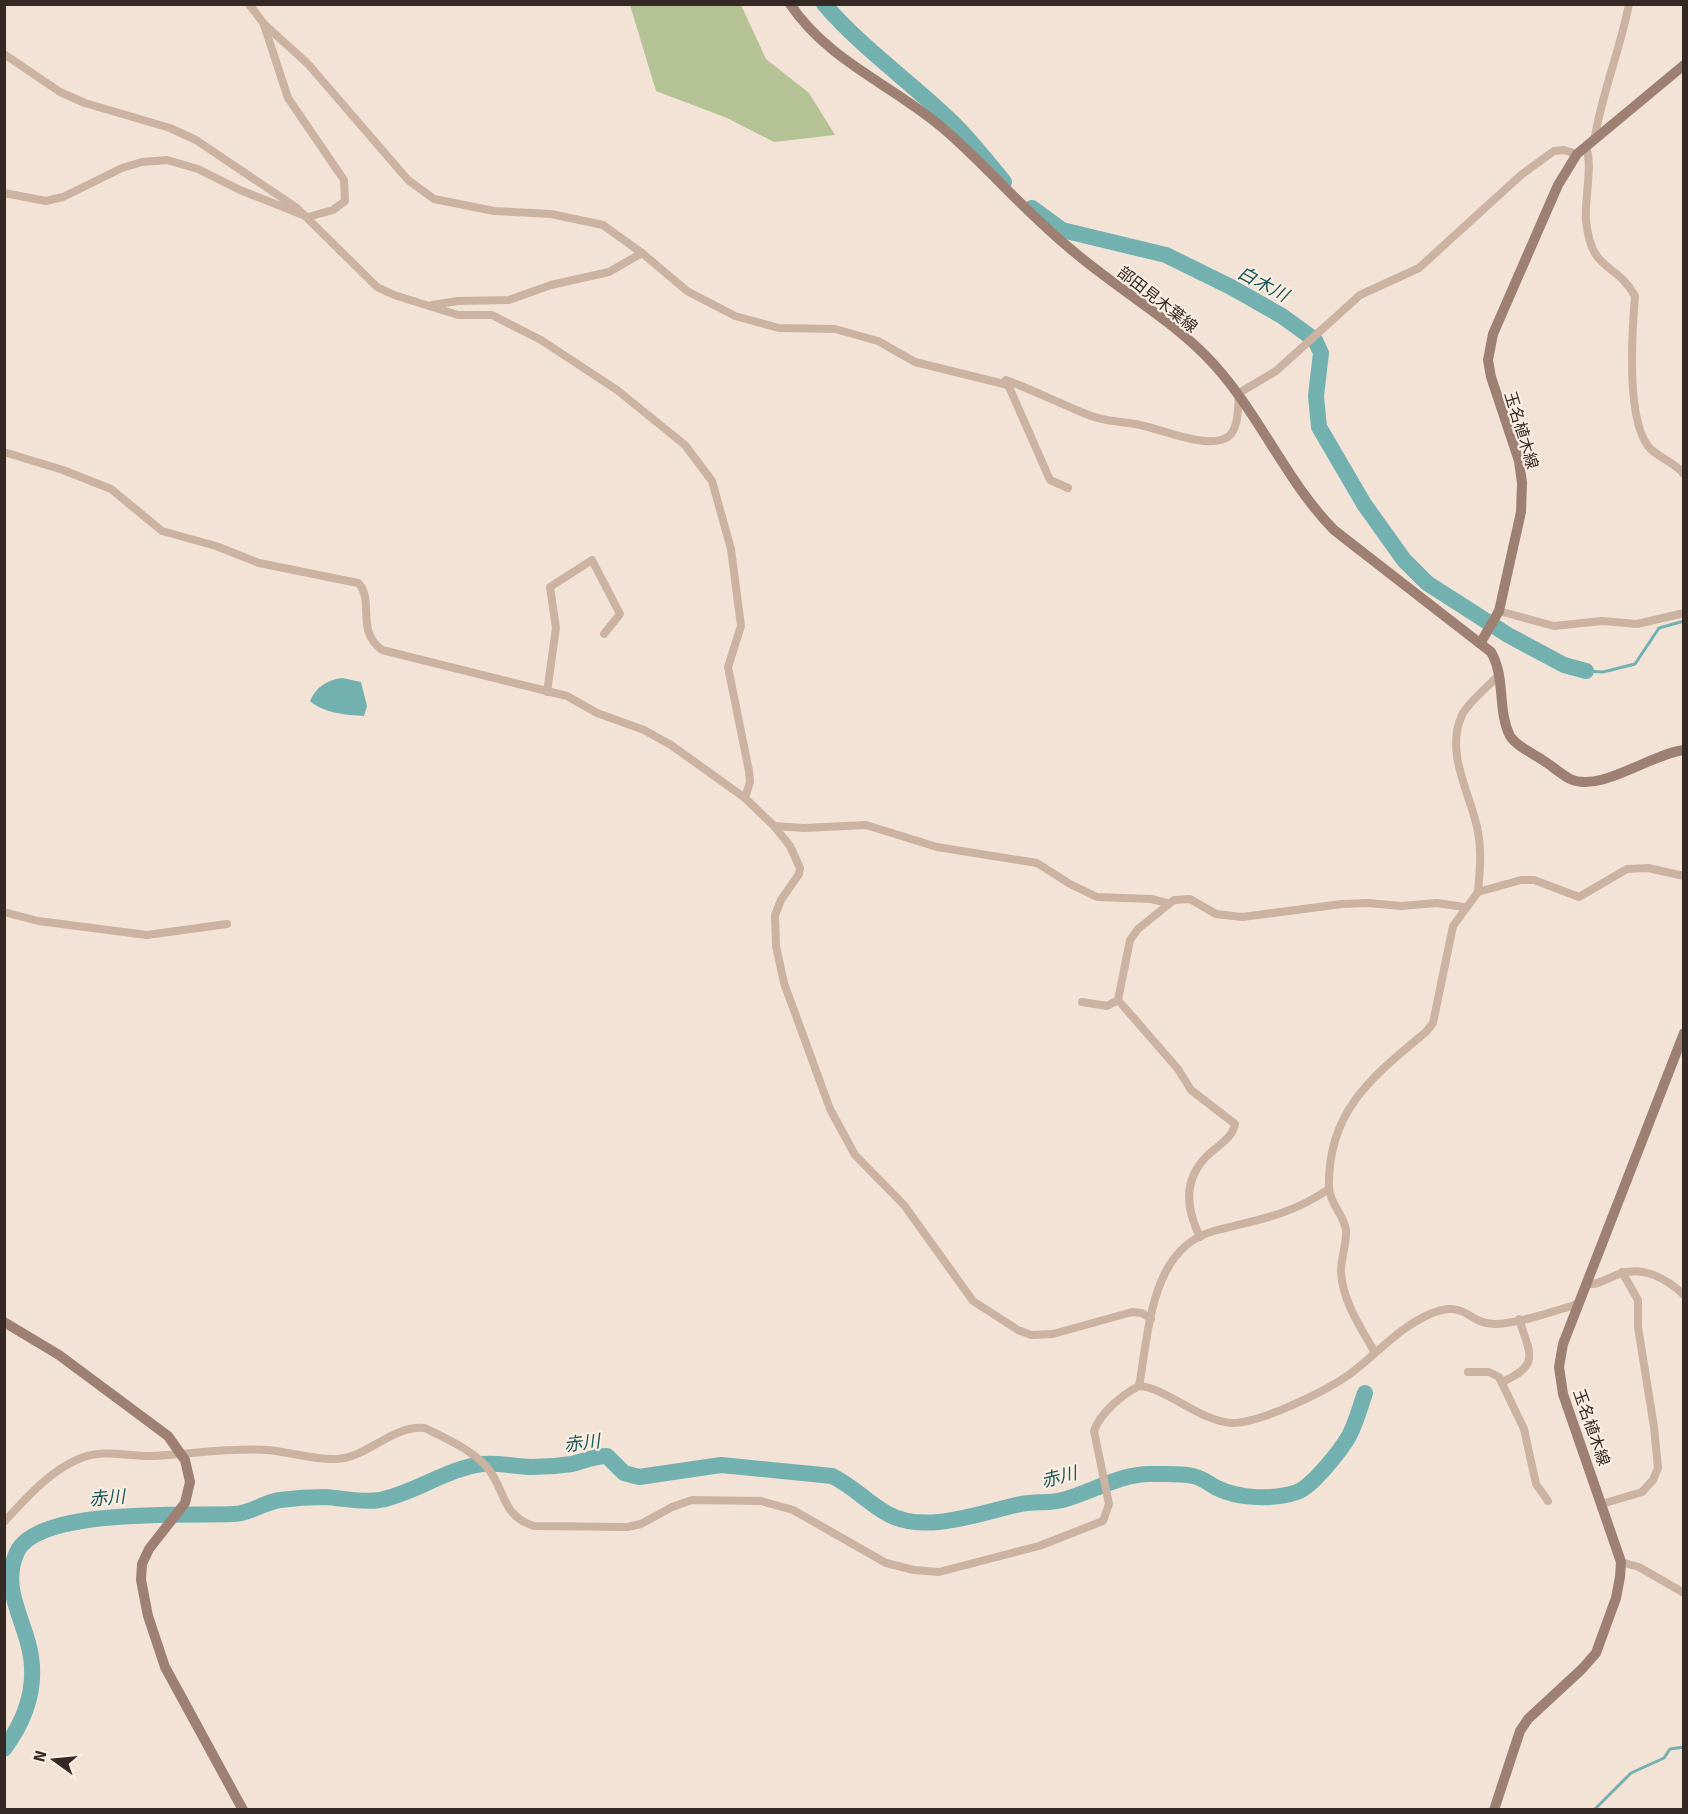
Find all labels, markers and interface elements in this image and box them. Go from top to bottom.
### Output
street label: 部田見木葉線 [1113,262,1201,337]
water label: 白木川 [1234,262,1294,307]
street label: 玉名植木線 [1500,389,1542,471]
street label: 玉名植木線 [1569,1386,1614,1468]
water label: 赤川 [563,1430,603,1456]
water label: 赤川 [1039,1461,1081,1492]
water label: 赤川 [88,1485,128,1511]
north arrow [24,1730,84,1790]
text: N [29,1748,52,1764]

